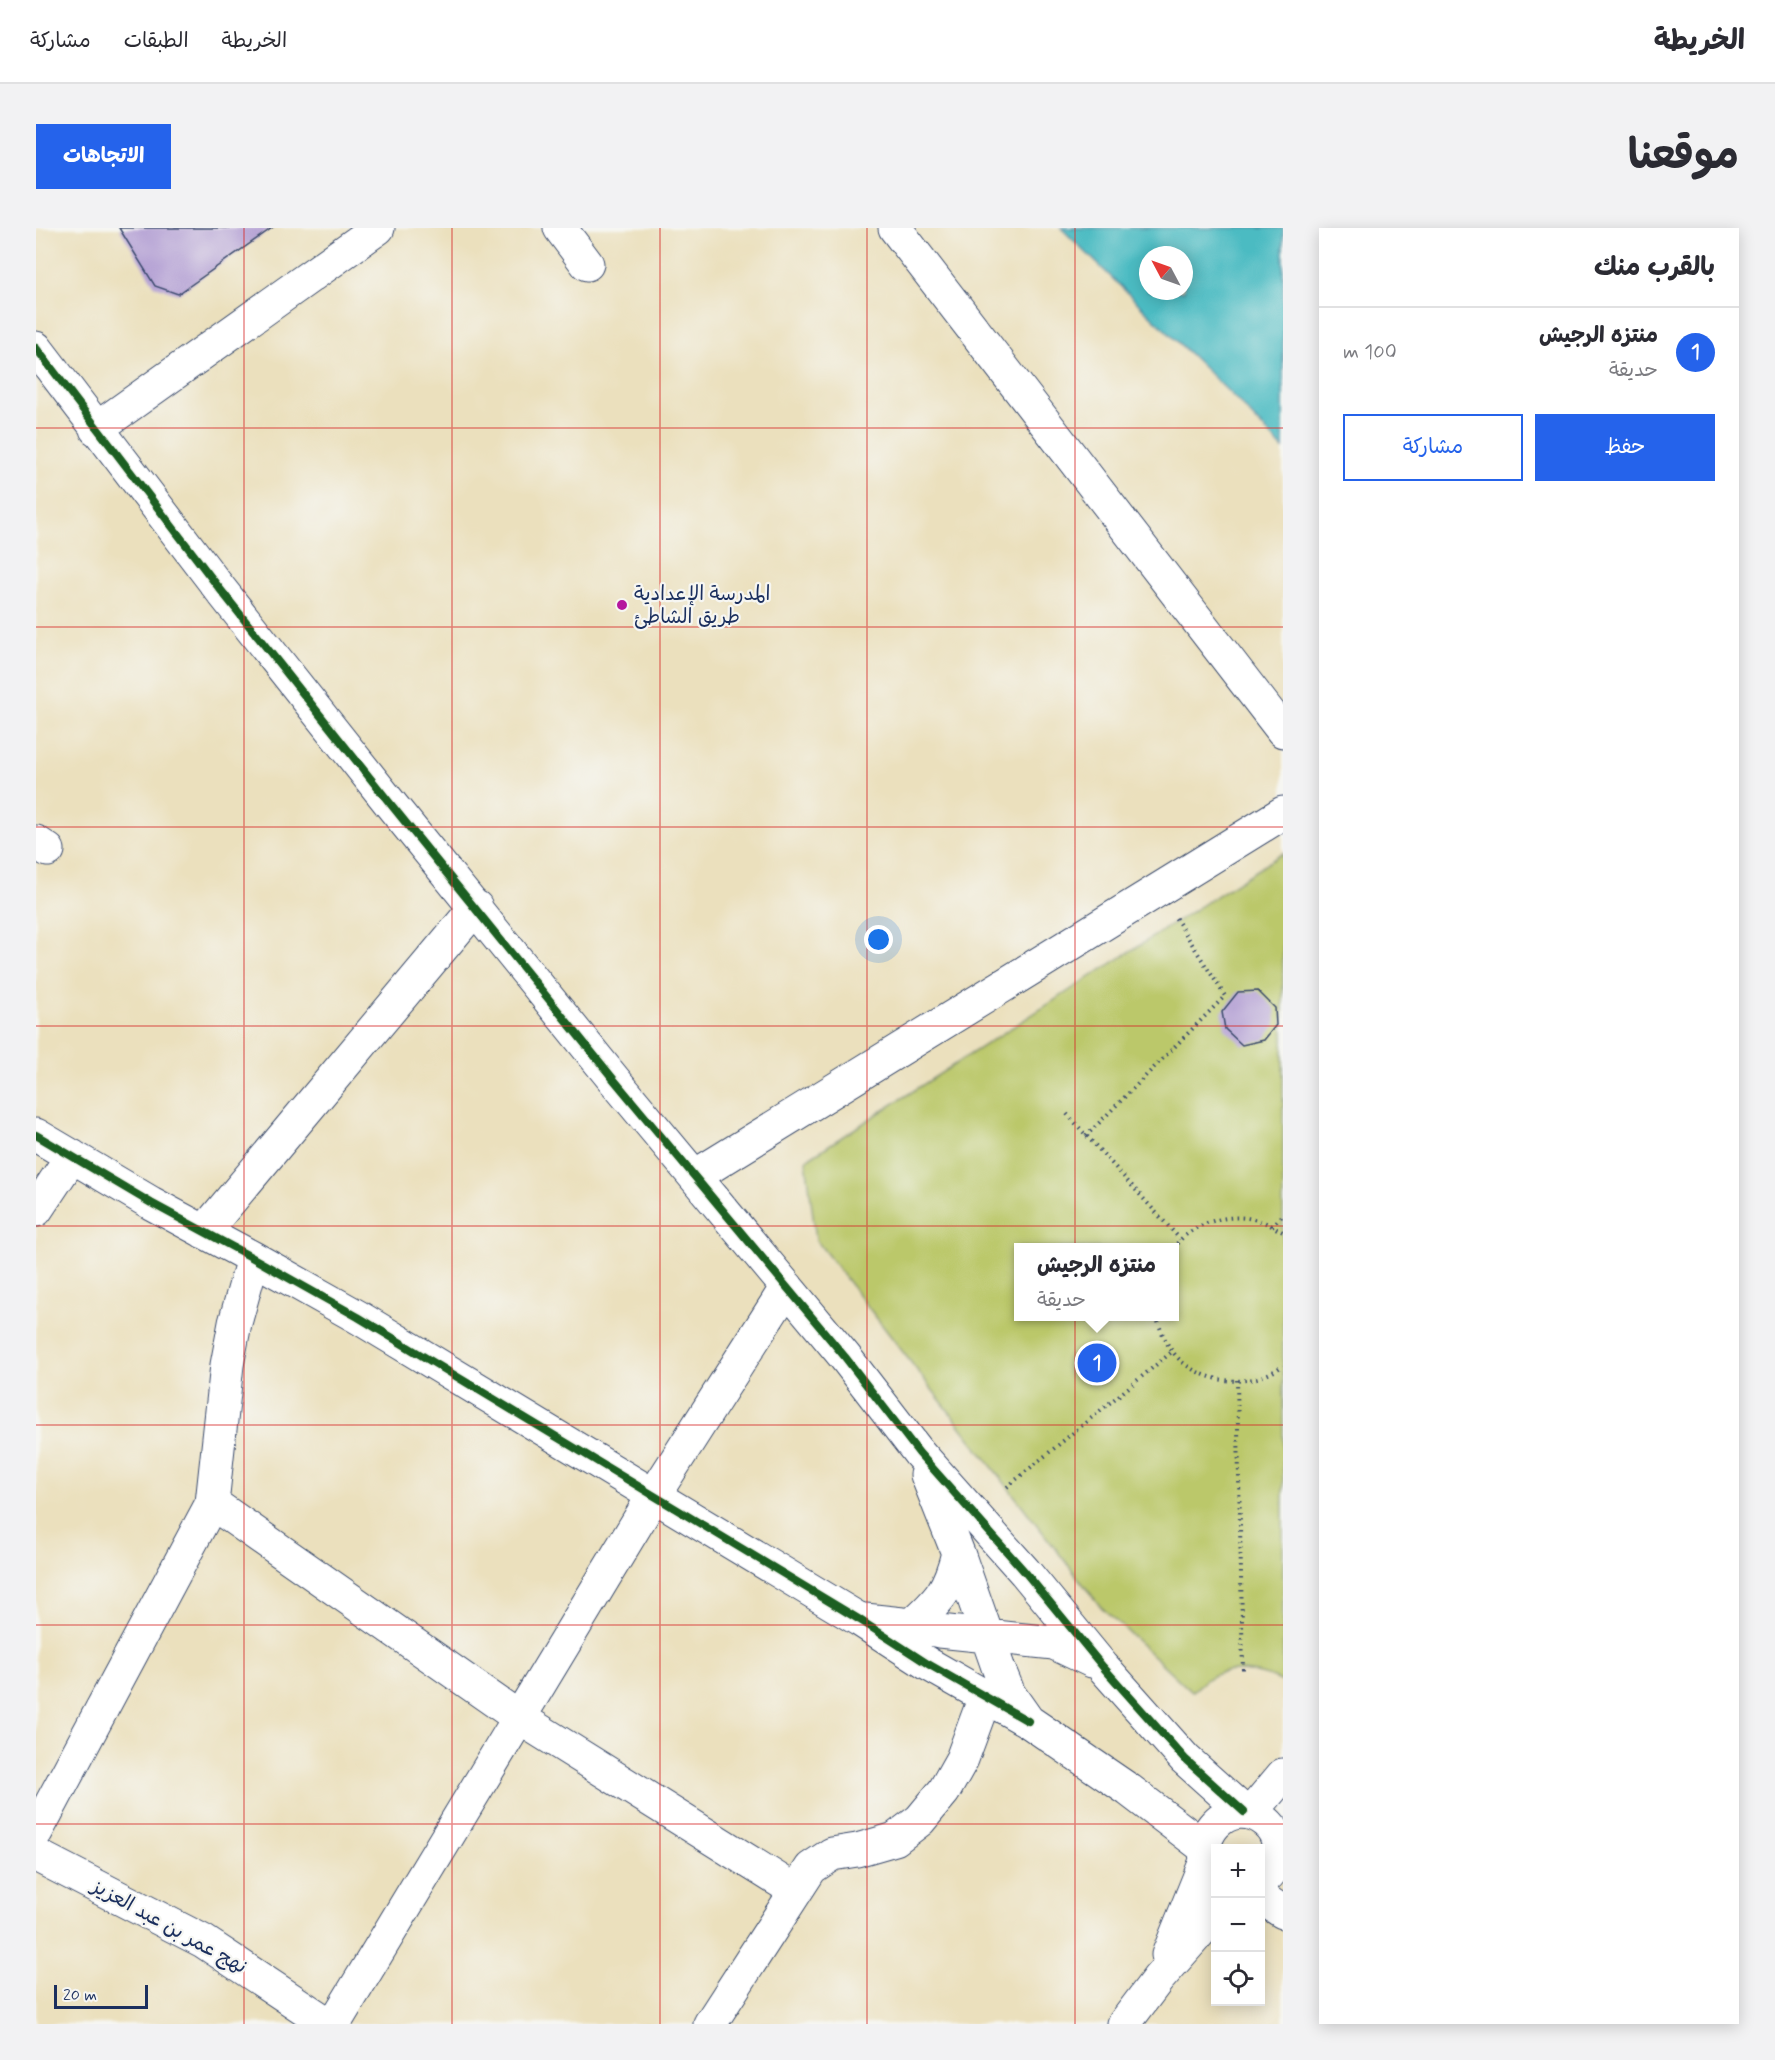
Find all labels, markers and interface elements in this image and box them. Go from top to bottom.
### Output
text: الخريطة [1654,23,1745,60]
text: مشاركة [30,27,91,55]
text: الطبقات [124,27,189,55]
text: الخريطة [222,27,287,55]
button: الاتجاهات [36,124,171,189]
text: موقعنا [1628,129,1739,184]
north arrow [1139,246,1193,300]
text: بالقرب منك [1594,251,1715,285]
text: منتزه الرجيش [1539,322,1658,350]
text: 100 m [1343,339,1397,366]
text: 1 [1691,339,1700,366]
text: حديقة [1609,357,1658,384]
button: مشاركة [1343,414,1523,481]
button: حفظ [1535,414,1715,481]
place label: المدرسة الإعدادية طريق الشاطئ [634,581,770,631]
marker: المدرسة الإعدادية طريق الشاطئ [615,598,629,612]
your location [864,925,893,954]
popup [1014,1243,1179,1321]
text: منتزه الرجيش [1037,1252,1156,1280]
text: حديقة [1037,1287,1086,1314]
pin: 1 [1078,1340,1116,1386]
map controls [1211,1844,1265,2006]
button: + [1211,1844,1265,1898]
street label: نهج عمر بن عبد العزيز [85,1872,252,1981]
button: − [1211,1898,1265,1952]
button: locate [1211,1952,1265,2006]
scale bar [54,1982,148,2010]
text: 20 m [63,1985,97,2006]

